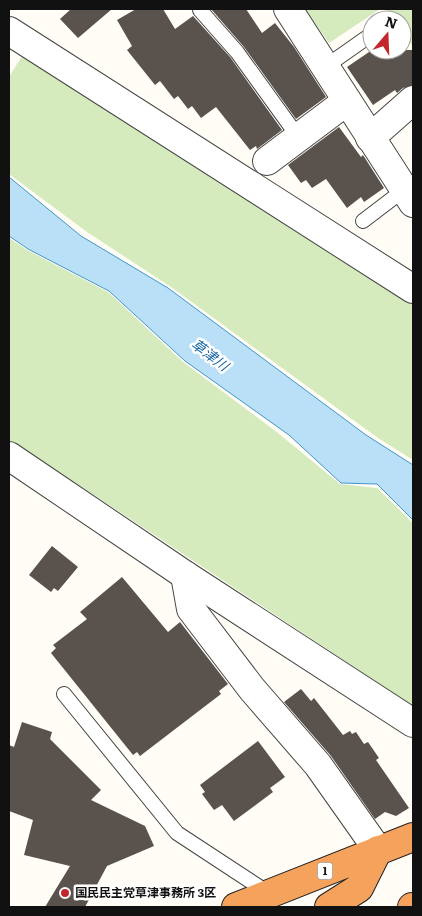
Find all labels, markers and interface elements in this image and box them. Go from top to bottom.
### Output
north arrow [362,10,412,60]
text: N [383,10,401,33]
water label: 草津川 [188,334,235,376]
road number: 1 [318,862,332,879]
place label: 国民民主党草津事務所 3区 [75,883,216,901]
marker: 国民民主党草津事務所 3区 [59,887,71,899]

